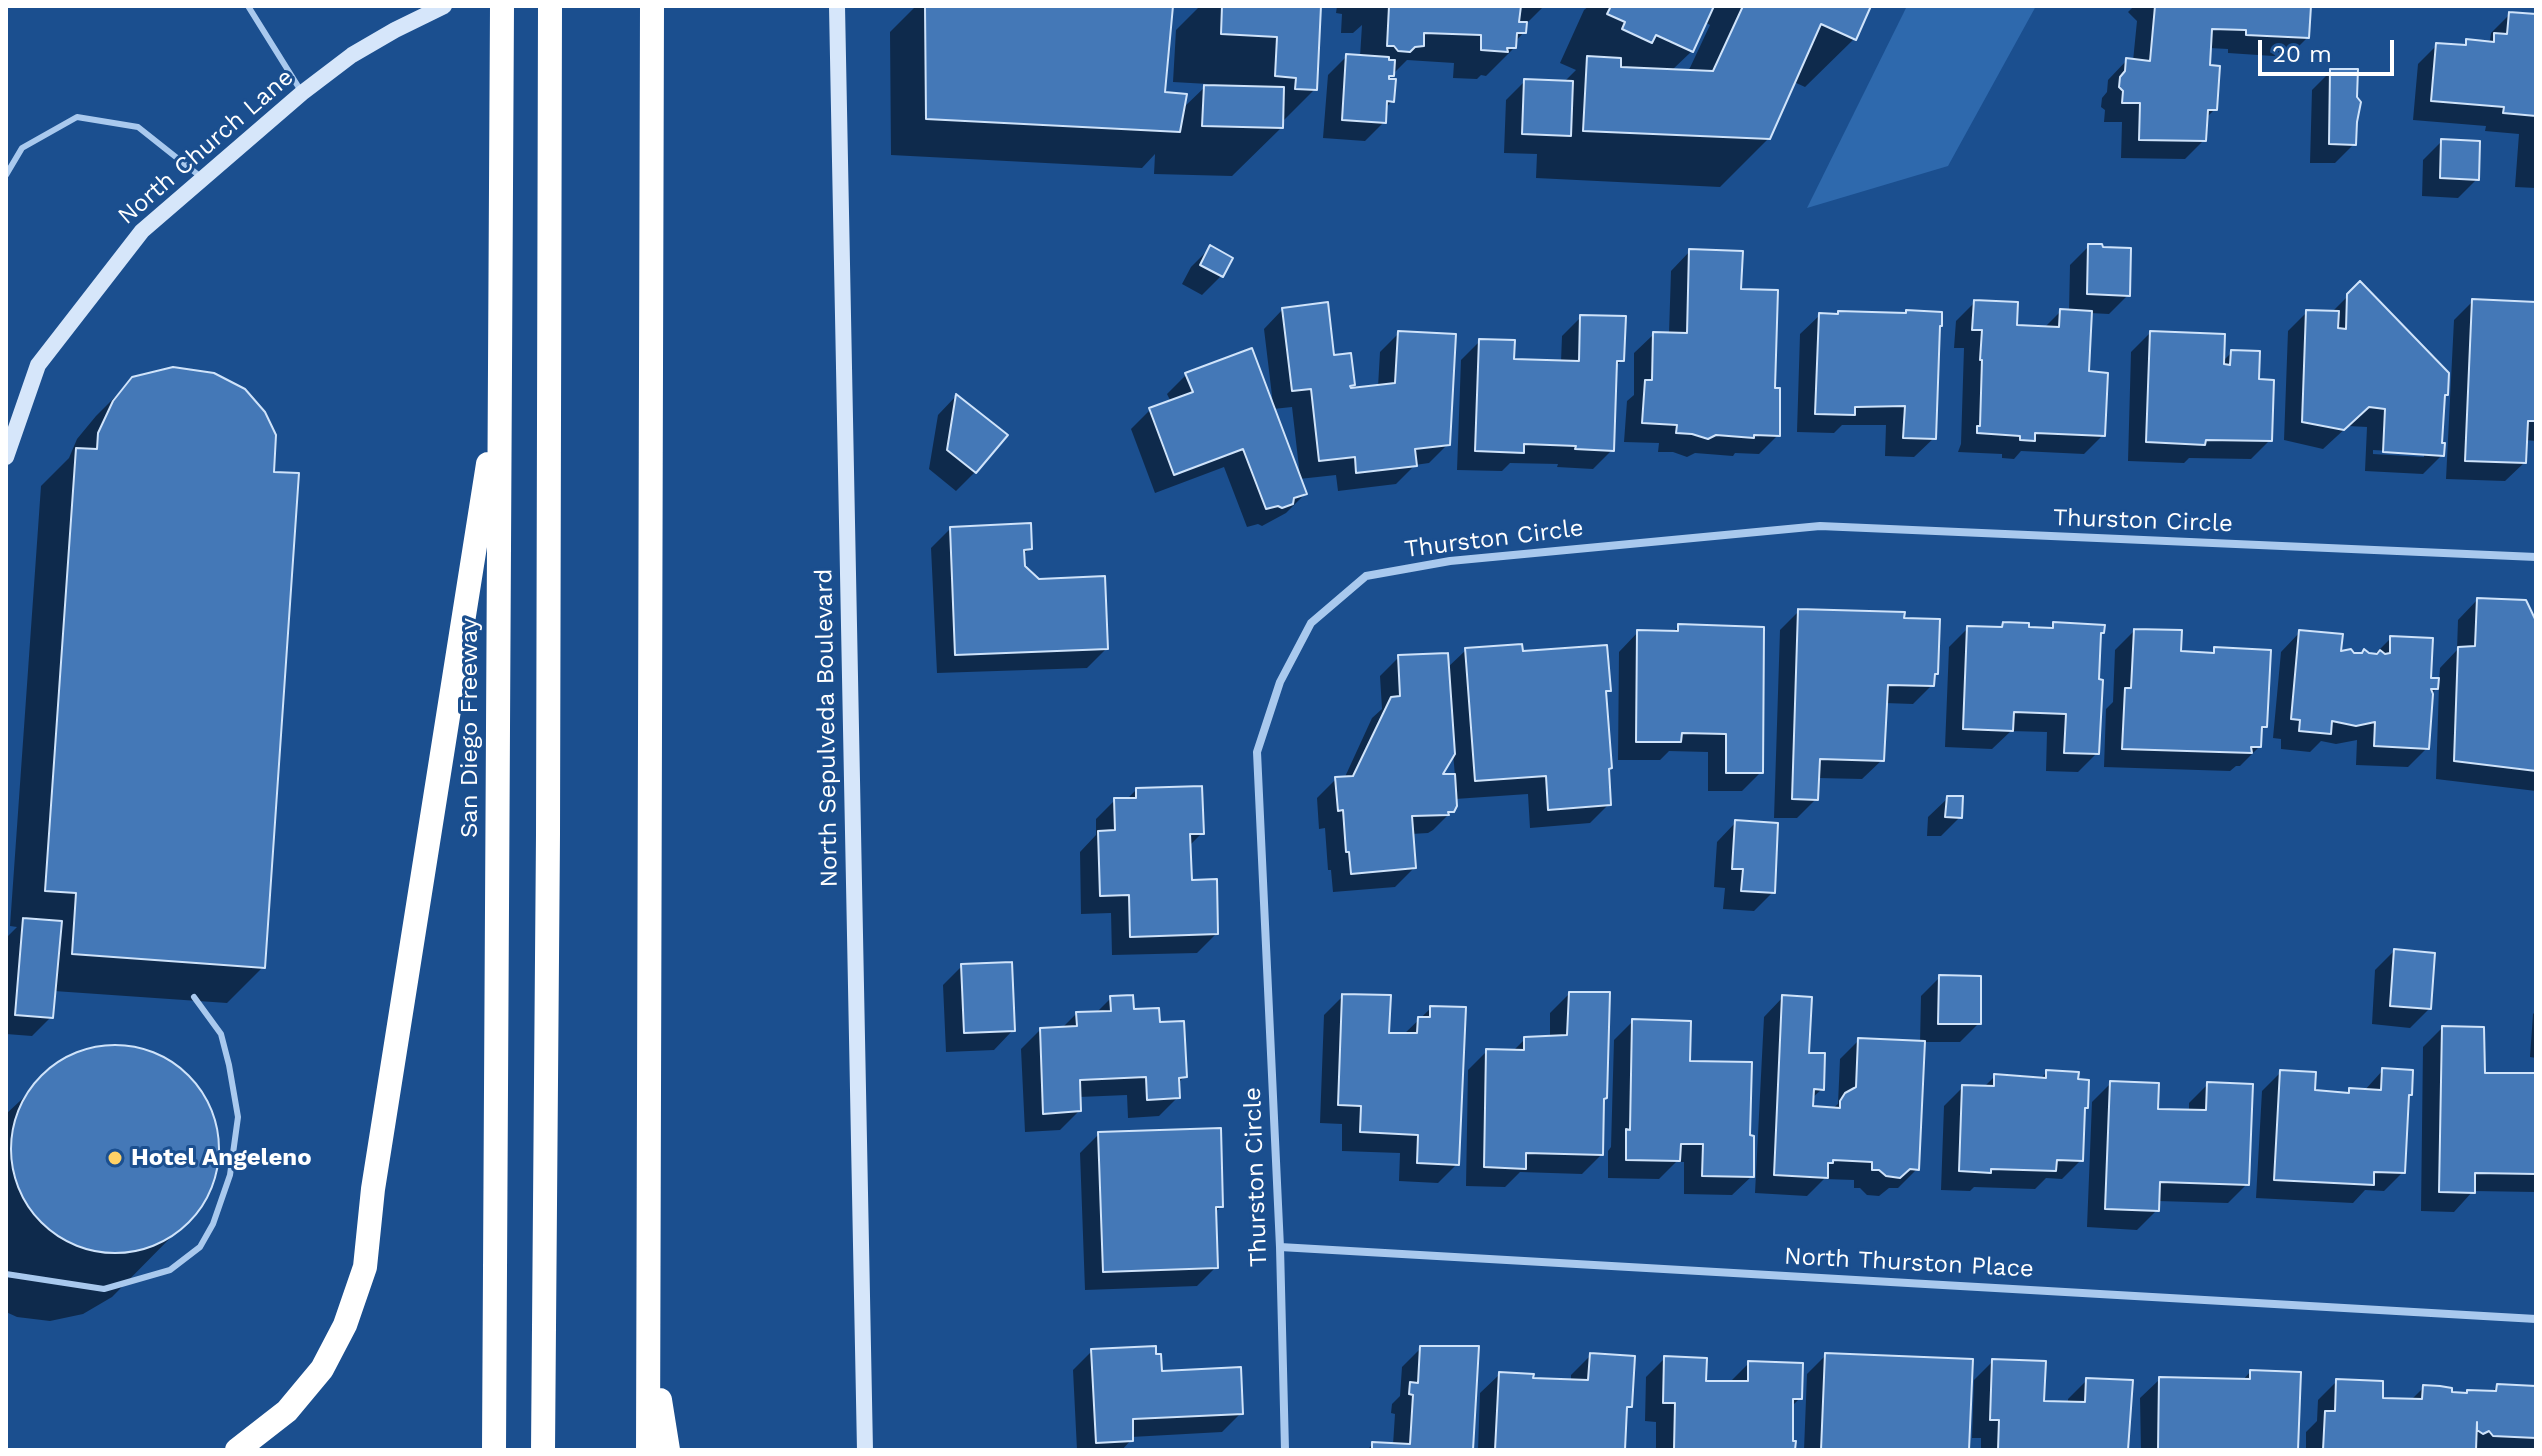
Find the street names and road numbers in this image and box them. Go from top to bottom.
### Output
street label: North Church Lane [113,63,299,231]
street label: Thurston Circle [2053,503,2233,539]
street label: Thurston Circle [1403,514,1585,564]
street label: North Sepulveda Boulevard [810,568,844,888]
street label: San Diego Freeway [456,618,484,838]
street label: Thurston Circle [1238,1087,1274,1267]
street label: North Thurston Place [1783,1242,2035,1284]

